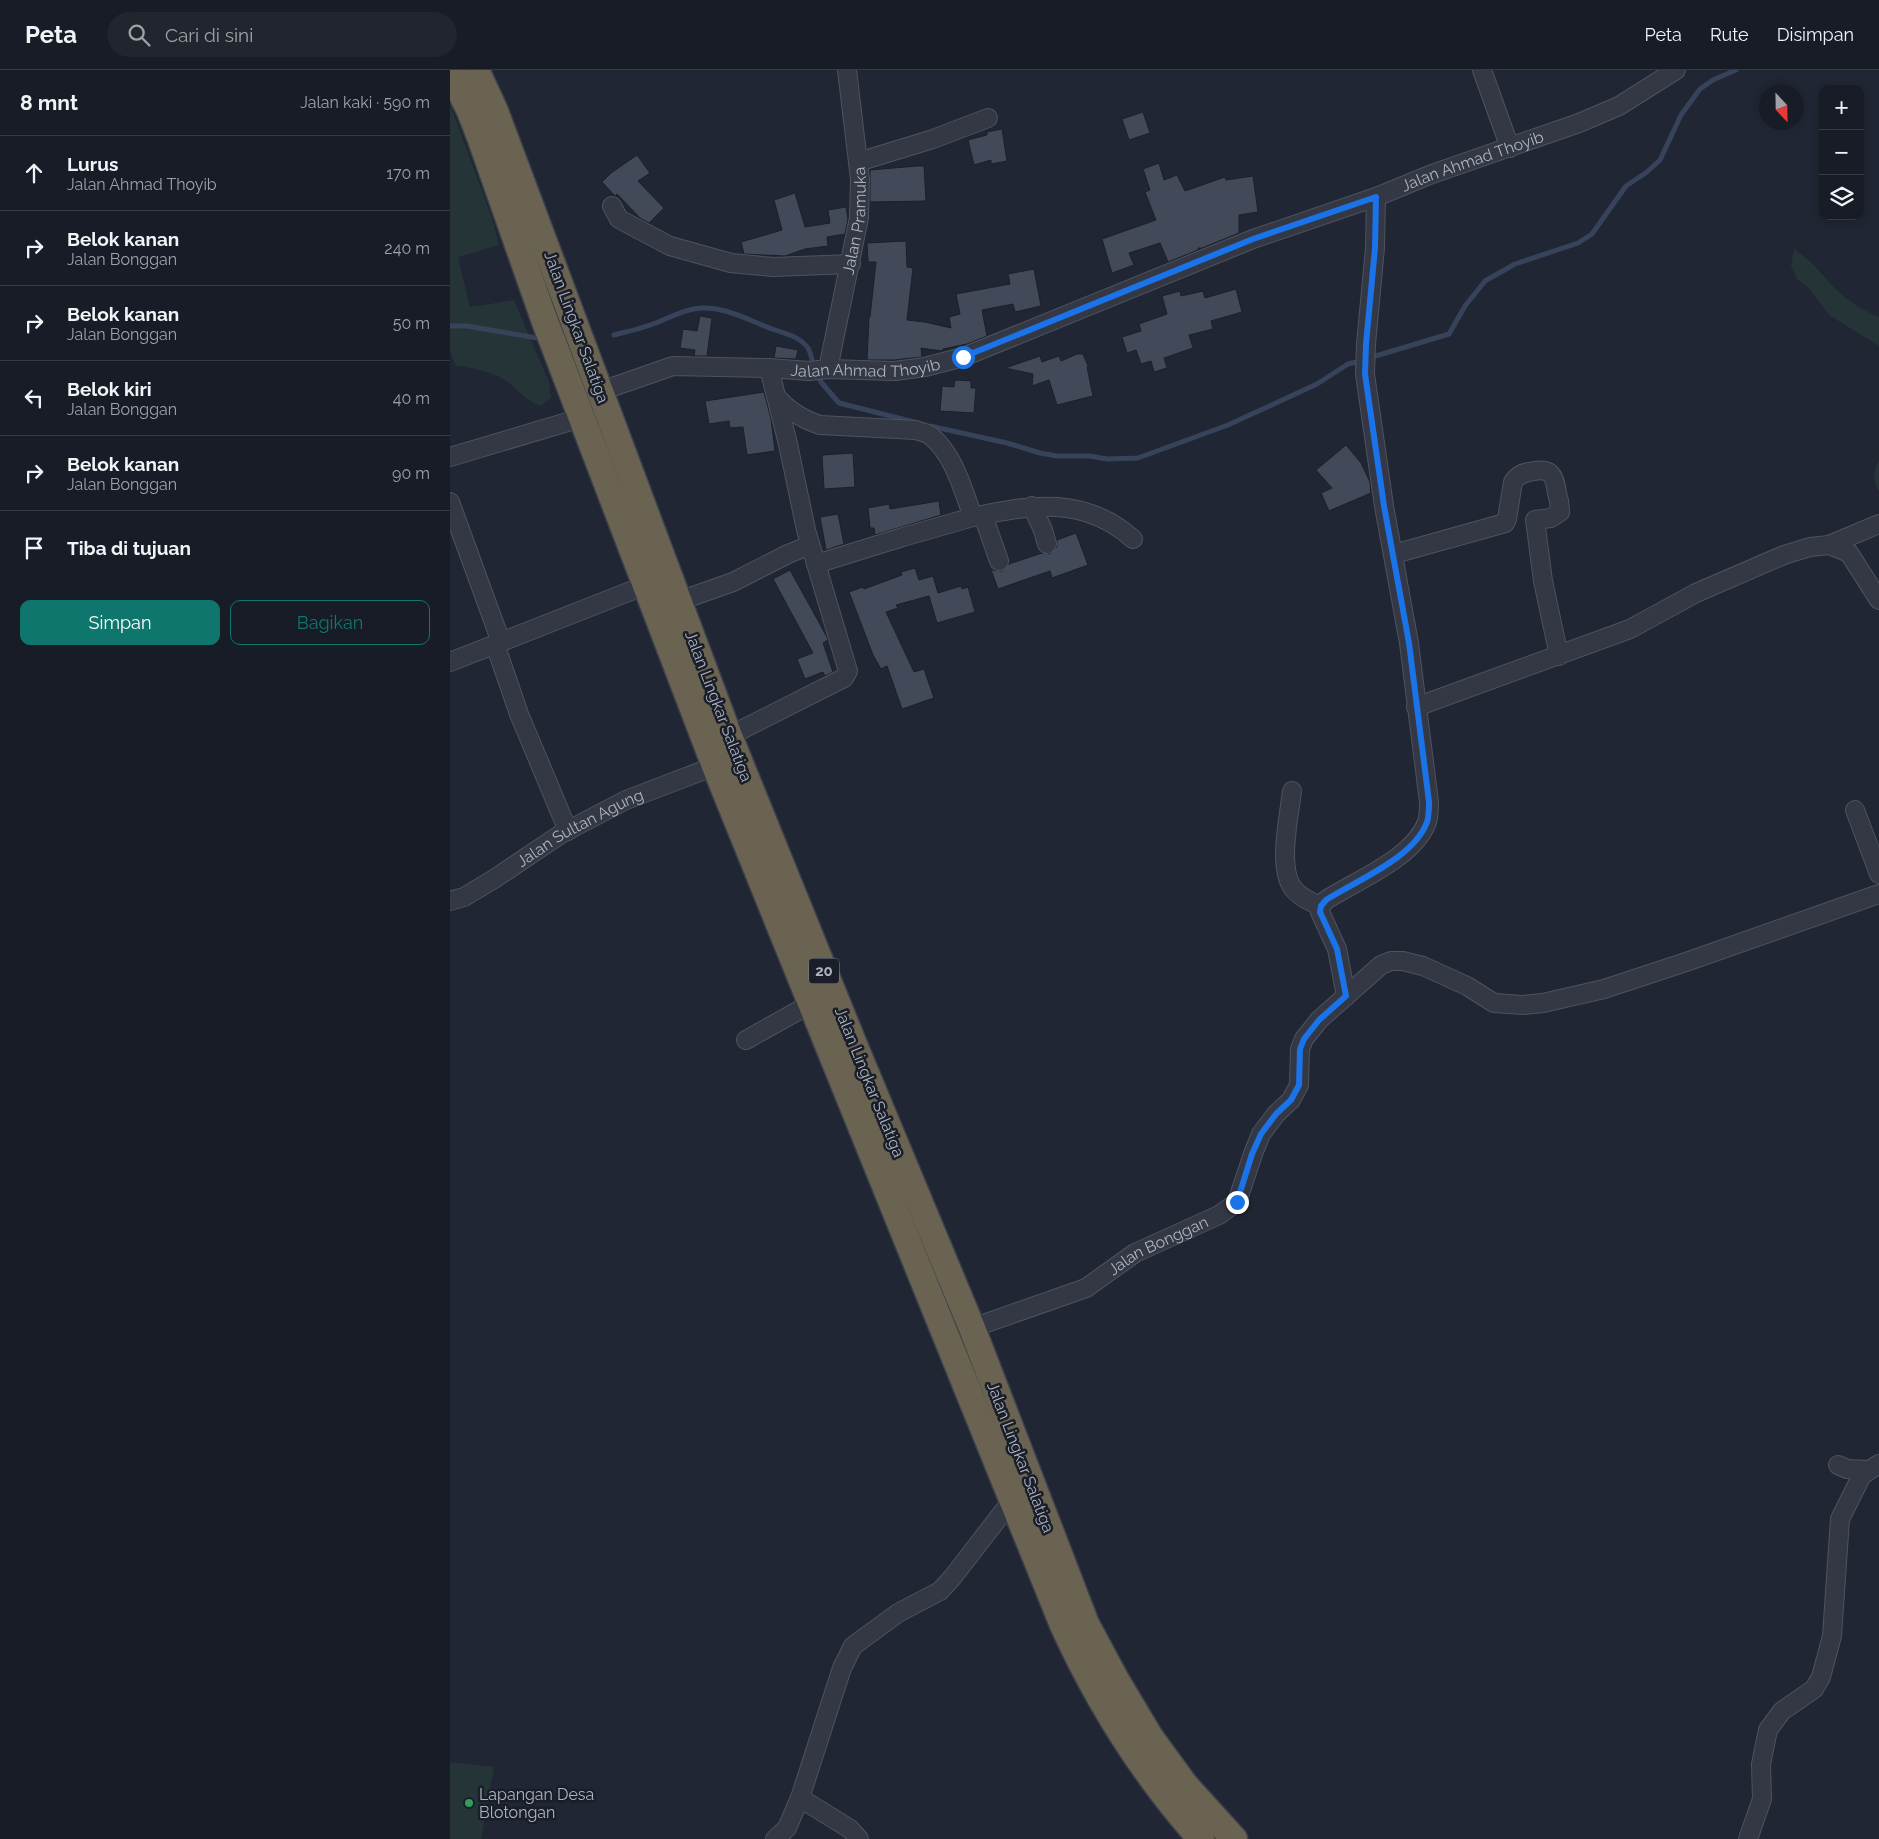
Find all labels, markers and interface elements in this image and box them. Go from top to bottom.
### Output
search box [107,12,457,57]
text: Peta [25,20,77,49]
icon: search [125,21,153,49]
text: Cari di sini [165,24,253,46]
text: Peta [1645,24,1682,45]
text: Rute [1710,24,1749,45]
text: Disimpan [1777,24,1854,45]
north arrow [1759,85,1804,130]
map controls [1819,85,1864,220]
button: + [1819,85,1864,130]
text: 8 mnt [20,90,78,115]
text: Jalan kaki · 590 m [300,93,430,112]
street label: Jalan Ahmad Thoyib [1398,127,1546,196]
button: − [1819,130,1864,175]
text: Lurus [67,153,118,175]
icon: ahead [20,159,48,187]
text: 170 m [386,164,430,183]
street label: Jalan Pramuka [839,166,870,276]
text: Jalan Ahmad Thoyib [67,175,217,194]
button: layers [1819,175,1864,220]
text: Belok kanan [67,228,179,250]
icon: right [20,234,48,262]
text: 240 m [384,239,430,258]
street label: Jalan Lingkar Salatiga [540,249,613,406]
text: Jalan Bonggan [67,250,177,269]
text: Belok kanan [67,303,179,325]
icon: right [20,309,48,337]
text: 50 m [393,314,430,333]
text: Jalan Bonggan [67,325,177,344]
route start [952,346,975,369]
street label: Jalan Ahmad Thoyib [790,354,942,381]
text: Belok kiri [67,378,152,400]
icon: left [20,384,48,412]
text: 40 m [393,389,430,408]
text: Jalan Bonggan [67,400,177,419]
text: Belok kanan [67,453,179,475]
icon: right [20,459,48,487]
text: 90 m [392,464,430,483]
text: Jalan Bonggan [67,475,177,494]
icon: arrive [20,534,48,562]
text: Tiba di tujuan [67,537,191,559]
button: Simpan [20,600,220,645]
button: Bagikan [230,600,430,645]
street label: Jalan Lingkar Salatiga [681,628,756,784]
street label: Jalan Sultan Agung [513,785,646,871]
road number: 20 [809,958,839,984]
street label: Jalan Lingkar Salatiga [831,1004,908,1160]
route end [1226,1191,1249,1214]
street label: Jalan Bonggan [1104,1212,1211,1279]
street label: Jalan Lingkar Salatiga [983,1379,1058,1535]
place label: Lapangan Desa Blotongan [479,1785,594,1822]
marker: Lapangan Desa Blotongan [463,1797,475,1809]

